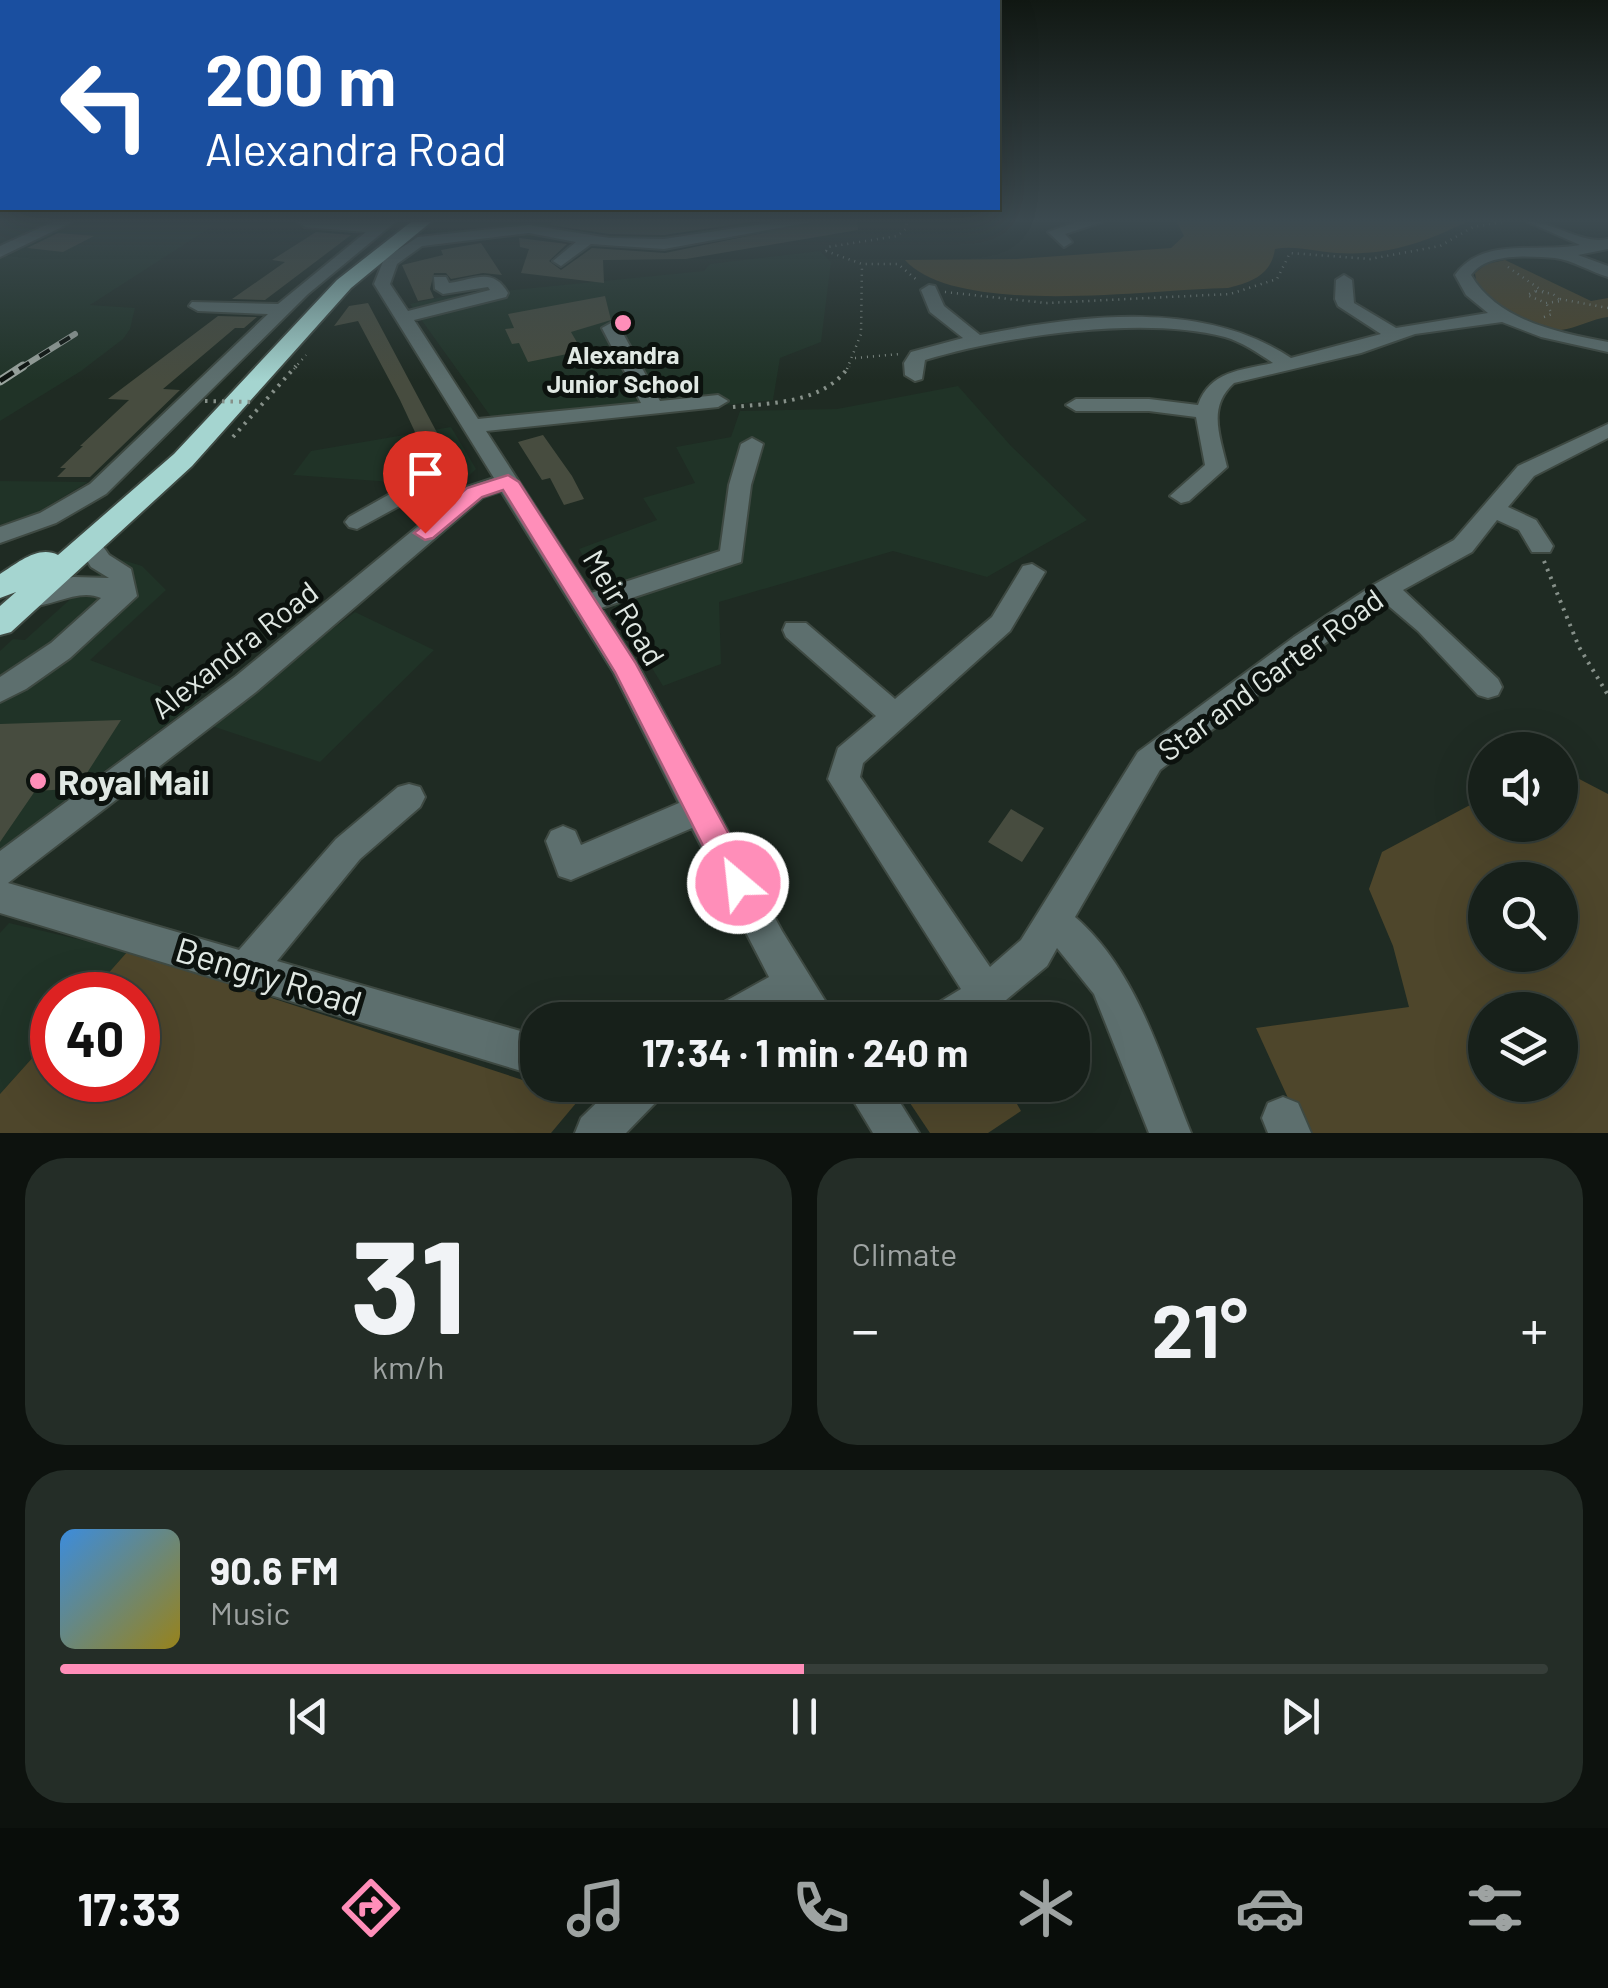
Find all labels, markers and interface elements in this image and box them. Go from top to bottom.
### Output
text: 200 m [205,36,396,120]
icon: left [40,40,170,170]
text: Alexandra Road [205,121,507,175]
marker: Alexandra Junior School [612,312,634,334]
place label: Alexandra Junior School [547,339,699,398]
pin [383,431,468,534]
icon: arrive [398,446,453,501]
street label: Meir Road [577,543,673,671]
street label: Alexandra Road [144,573,324,725]
street label: Star and Garter Road [1151,580,1389,768]
map controls [1468,732,1578,1102]
button: sound [1468,732,1578,842]
place label: Royal Mail [58,760,209,802]
marker: Royal Mail [27,770,49,792]
position arrow [686,831,790,935]
button: search [1468,862,1578,972]
street label: Bengry Road [171,927,367,1023]
speed limit sign: 40 [30,972,160,1102]
button: layers [1468,992,1578,1102]
text: 17:34 · 1 min · 240 m [642,1029,968,1075]
text: 31 [350,1204,466,1360]
text: Climate [852,1234,957,1272]
text: 21° [1152,1283,1248,1373]
text: − [852,1295,879,1361]
text: + [1520,1295,1548,1361]
text: km/h [372,1347,444,1385]
text: 90.6 FM [210,1547,339,1593]
text: Music [210,1593,290,1631]
icon: previous [281,1689,336,1744]
icon: pause [777,1689,832,1744]
icon: next [1273,1689,1328,1744]
icon: directions [336,1873,406,1943]
icon: music [561,1873,631,1943]
icon: phone [786,1873,856,1943]
icon: climate [1011,1873,1081,1943]
icon: car [1235,1873,1305,1943]
icon: filters [1460,1873,1530,1943]
text: 17:33 [77,1881,181,1935]

